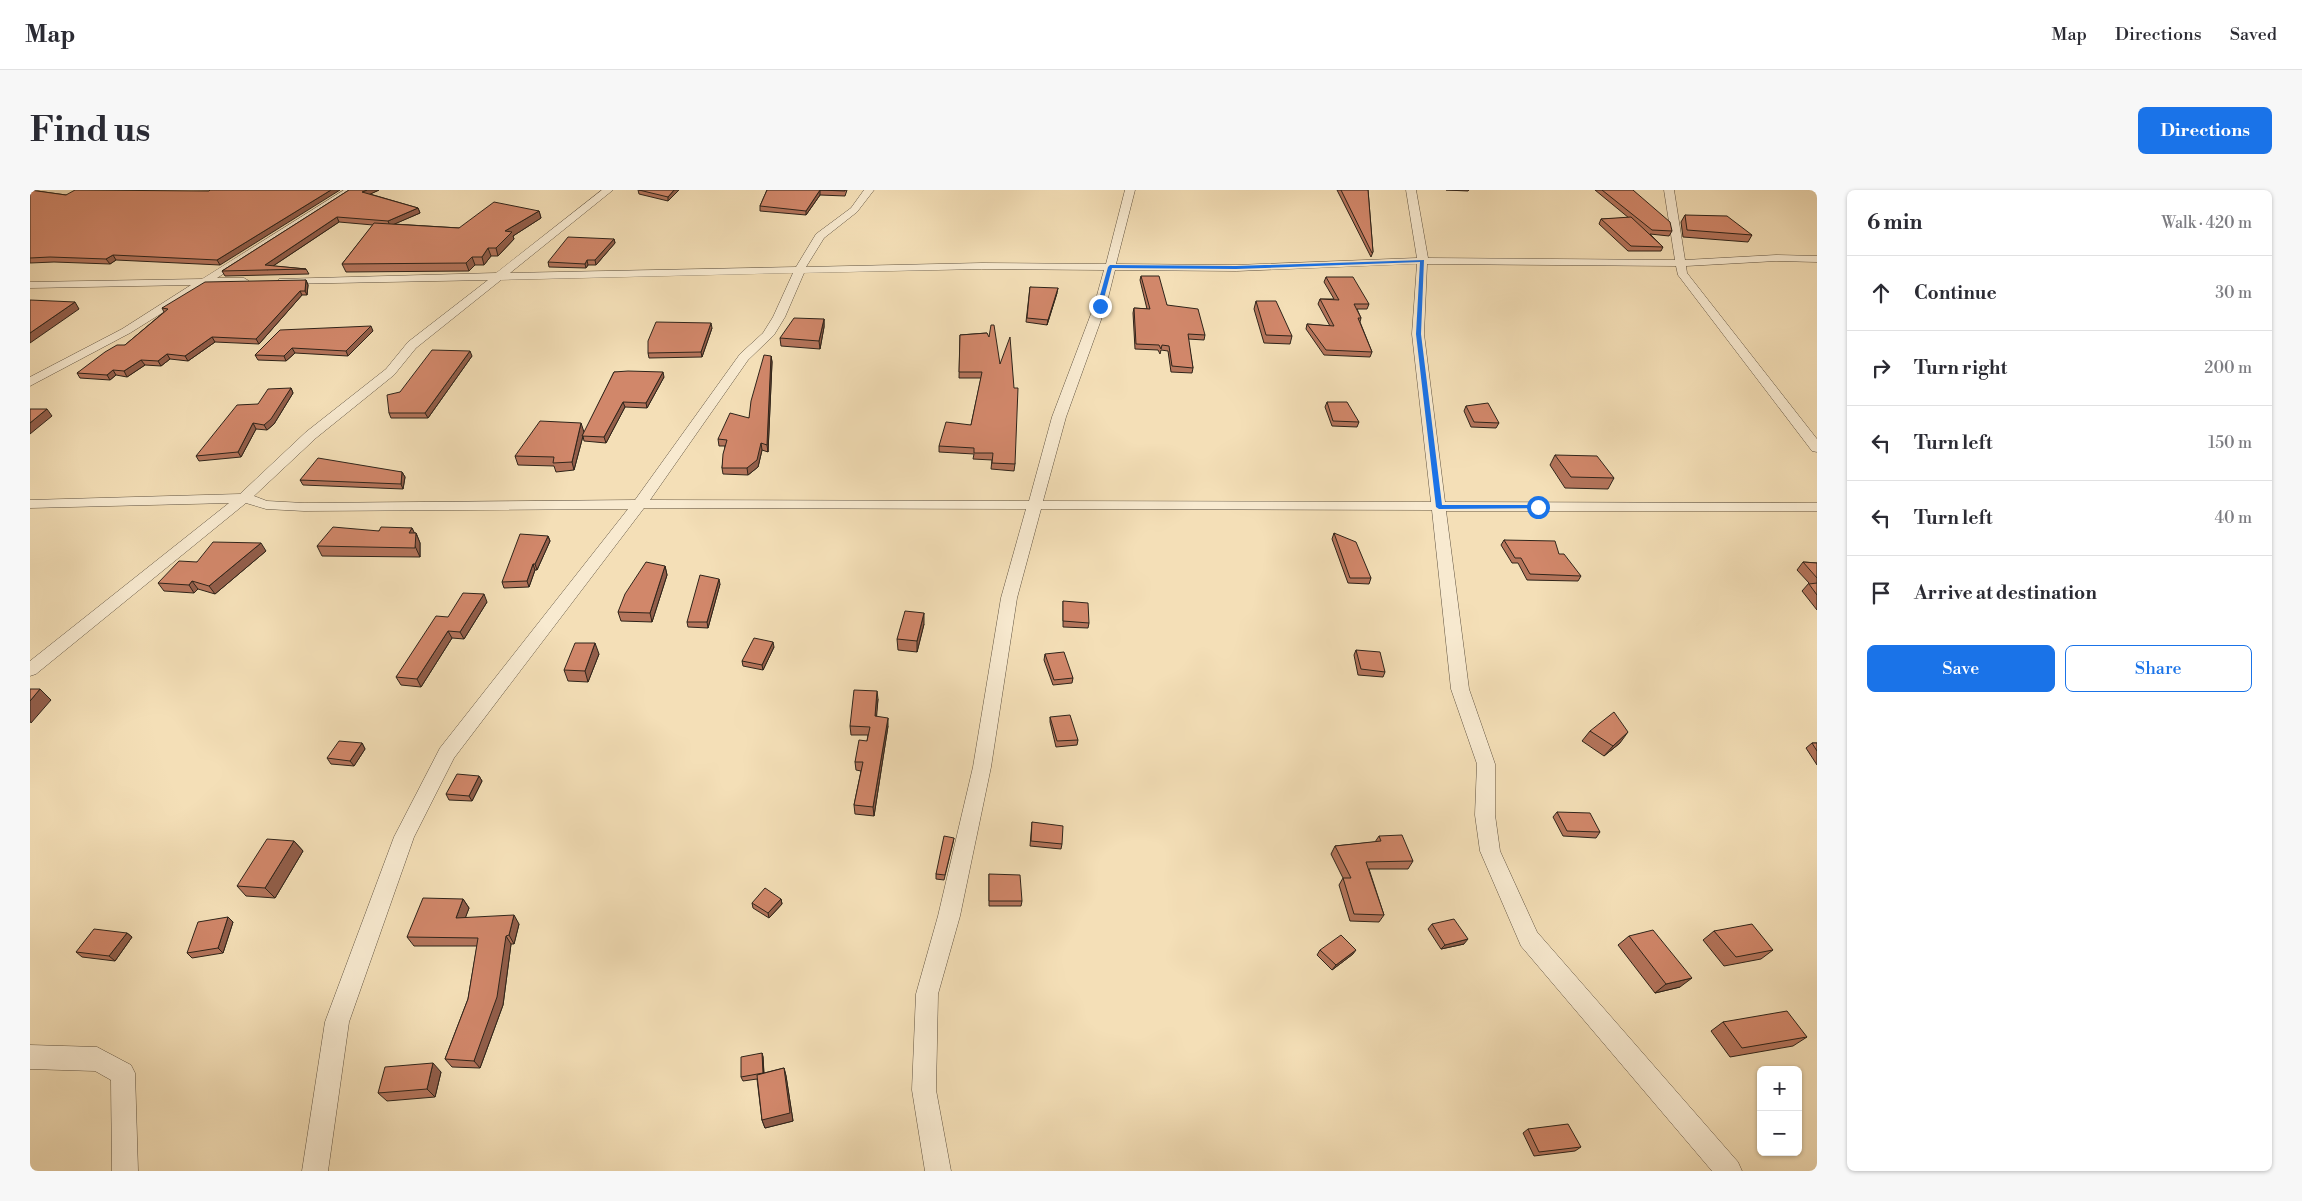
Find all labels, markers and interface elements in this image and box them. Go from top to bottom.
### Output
text: Map [25,20,75,50]
text: Map [2051,23,2087,46]
text: Directions [2115,23,2202,46]
text: Saved [2230,23,2277,46]
button: Directions [2138,107,2272,154]
text: Find us [30,109,150,152]
text: 6 min [1867,210,1922,236]
text: Walk · 420 m [2162,213,2252,233]
icon: ahead [1867,279,1895,307]
text: Continue [1914,281,1997,305]
text: 30 m [2215,283,2252,303]
route end [1089,295,1112,318]
icon: right [1867,354,1895,382]
text: Turn right [1914,356,2007,380]
text: 200 m [2204,358,2252,378]
icon: left [1867,429,1895,457]
text: Turn left [1914,431,1993,455]
text: 150 m [2208,433,2252,453]
route start [1527,496,1550,519]
icon: left [1867,504,1895,532]
text: Turn left [1914,506,1993,530]
text: 40 m [2215,508,2252,528]
icon: arrive [1867,579,1895,607]
text: Arrive at destination [1914,581,2097,605]
button: Save [1867,645,2055,692]
button: Share [2065,645,2252,692]
map controls [1757,1066,1802,1156]
button: + [1757,1066,1802,1111]
button: − [1757,1111,1802,1156]

